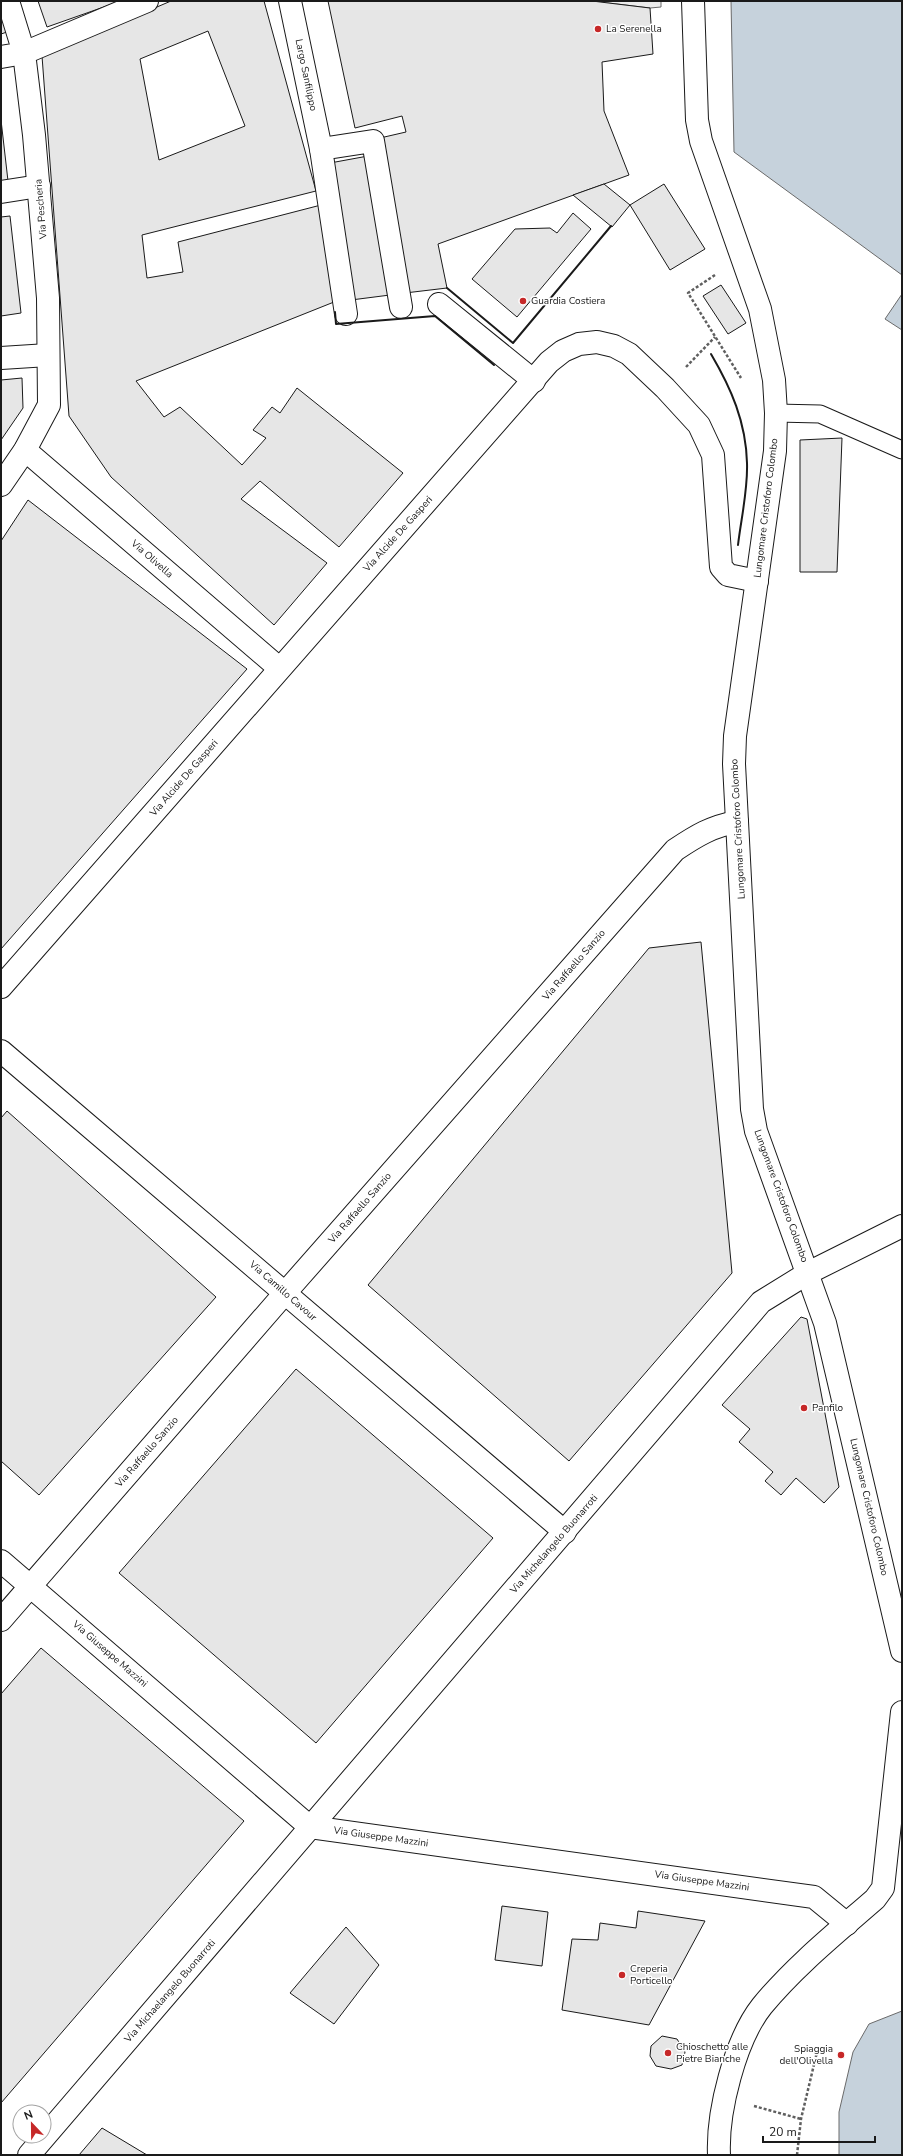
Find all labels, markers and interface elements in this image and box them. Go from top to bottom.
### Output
place label: La Serenella [606,22,662,36]
marker: La Serenella [593,24,603,34]
street label: Largo Sanfilippo [292,38,321,113]
street label: Via Pescheria [31,178,51,241]
place label: Guardia Costiera [531,294,605,308]
marker: Guardia Costiera [518,296,528,306]
street label: Lungomare Cristoforo Colombo [750,437,782,579]
street label: Via Alcide De Gasperi [359,493,436,576]
street label: Via Olivella [127,536,176,581]
street label: Via Alcide De Gasperi [146,737,221,820]
street label: Lungomare Cristoforo Colombo [727,758,749,899]
street label: Via Raffaello Sanzio [539,926,609,1004]
street label: Lungomare Cristoforo Colombo [750,1128,812,1265]
street label: Via Raffaello Sanzio [325,1169,395,1247]
street label: Via Camillo Cavour [245,1257,320,1325]
place label: Panfilo [812,1401,844,1415]
marker: Panfilo [799,1403,809,1413]
street label: Via Raffaello Sanzio [112,1413,182,1491]
street label: Lungomare Cristoforo Colombo [846,1437,892,1577]
street label: Via Michelangelo Buonarroti [506,1491,601,1597]
street label: Via Giuseppe Mazzini [69,1617,151,1691]
street label: Via Giuseppe Mazzini [332,1823,429,1851]
street label: Via Giuseppe Mazzini [653,1867,750,1895]
street label: Via Michaelangelo Buonarroti [121,1936,219,2046]
place label: Creperia Porticello [630,1962,673,1988]
marker: Creperia Porticello [617,1970,627,1980]
place label: Chioschetto alle Pietre Bianche [676,2040,748,2066]
place label: Spiaggia dell'Olivella [780,2042,833,2068]
marker: Chioschetto alle Pietre Bianche [663,2048,673,2058]
marker: Spiaggia dell'Olivella [836,2050,846,2060]
north arrow [12,2104,52,2144]
text: N [22,2107,35,2124]
scale bar [763,2118,875,2144]
text: 20 m [769,2124,797,2140]

